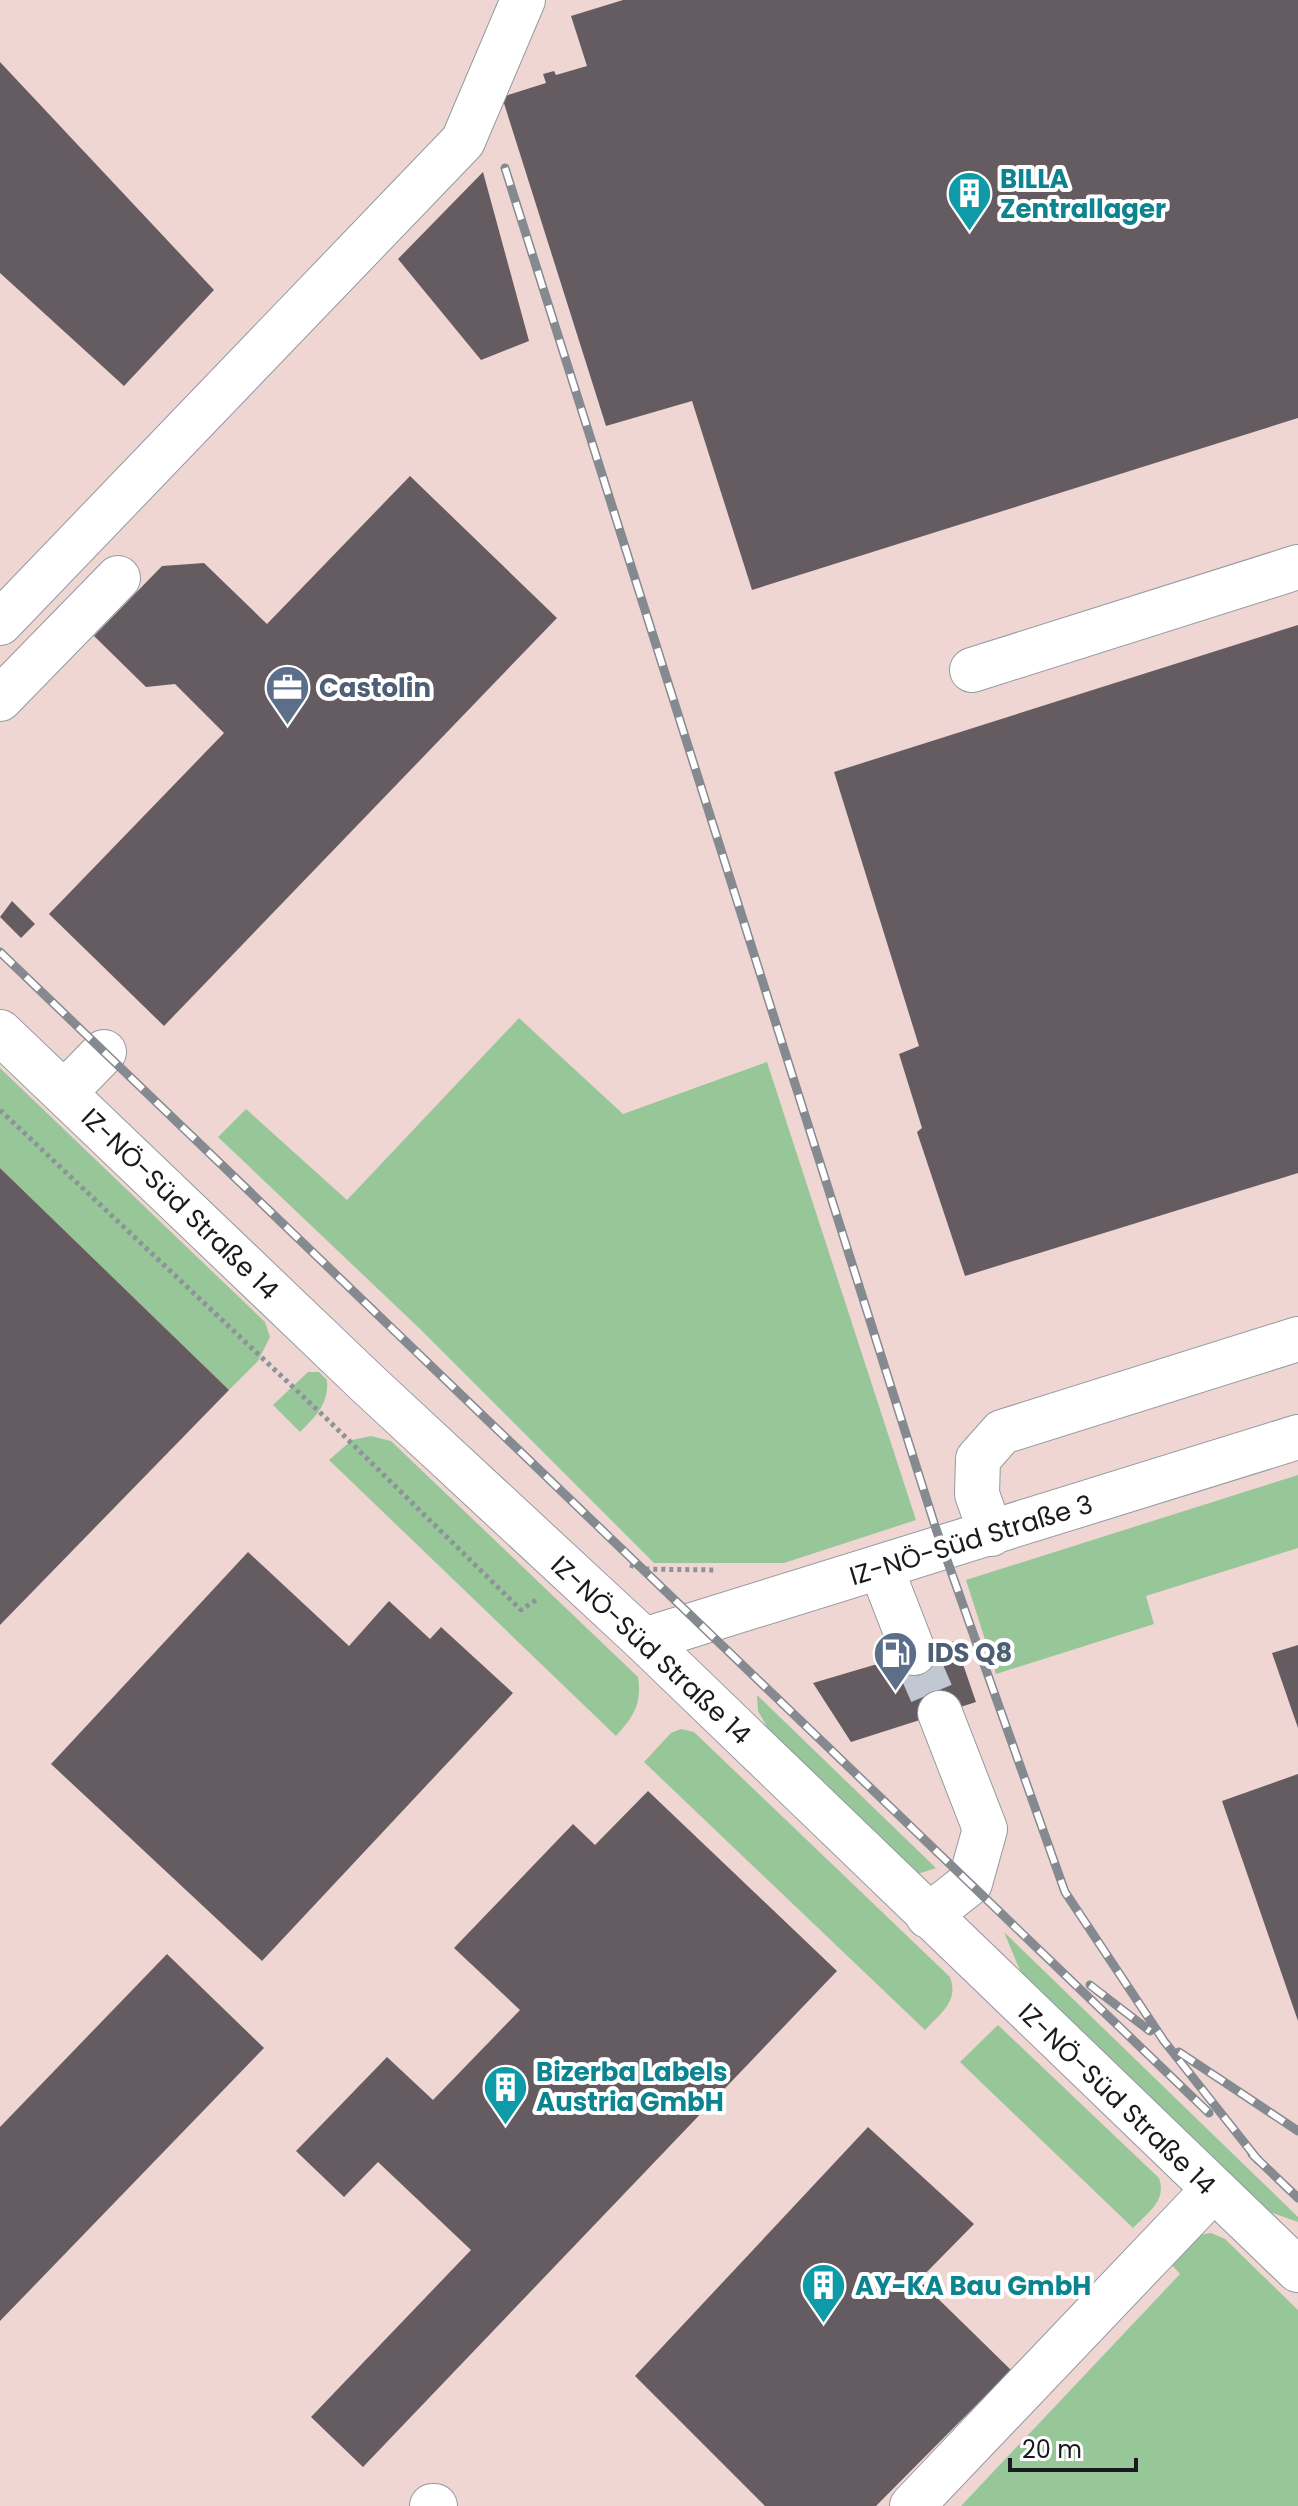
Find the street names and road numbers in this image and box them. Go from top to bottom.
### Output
street label: IZ-NÖ-Süd Straße 14 [73,1100,287,1308]
street label: IZ-NÖ-Süd Straße 3 [845,1486,1097,1594]
street label: IZ-NÖ-Süd Straße 14 [543,1548,759,1752]
street label: IZ-NÖ-Süd Straße 14 [1010,1995,1224,2203]

